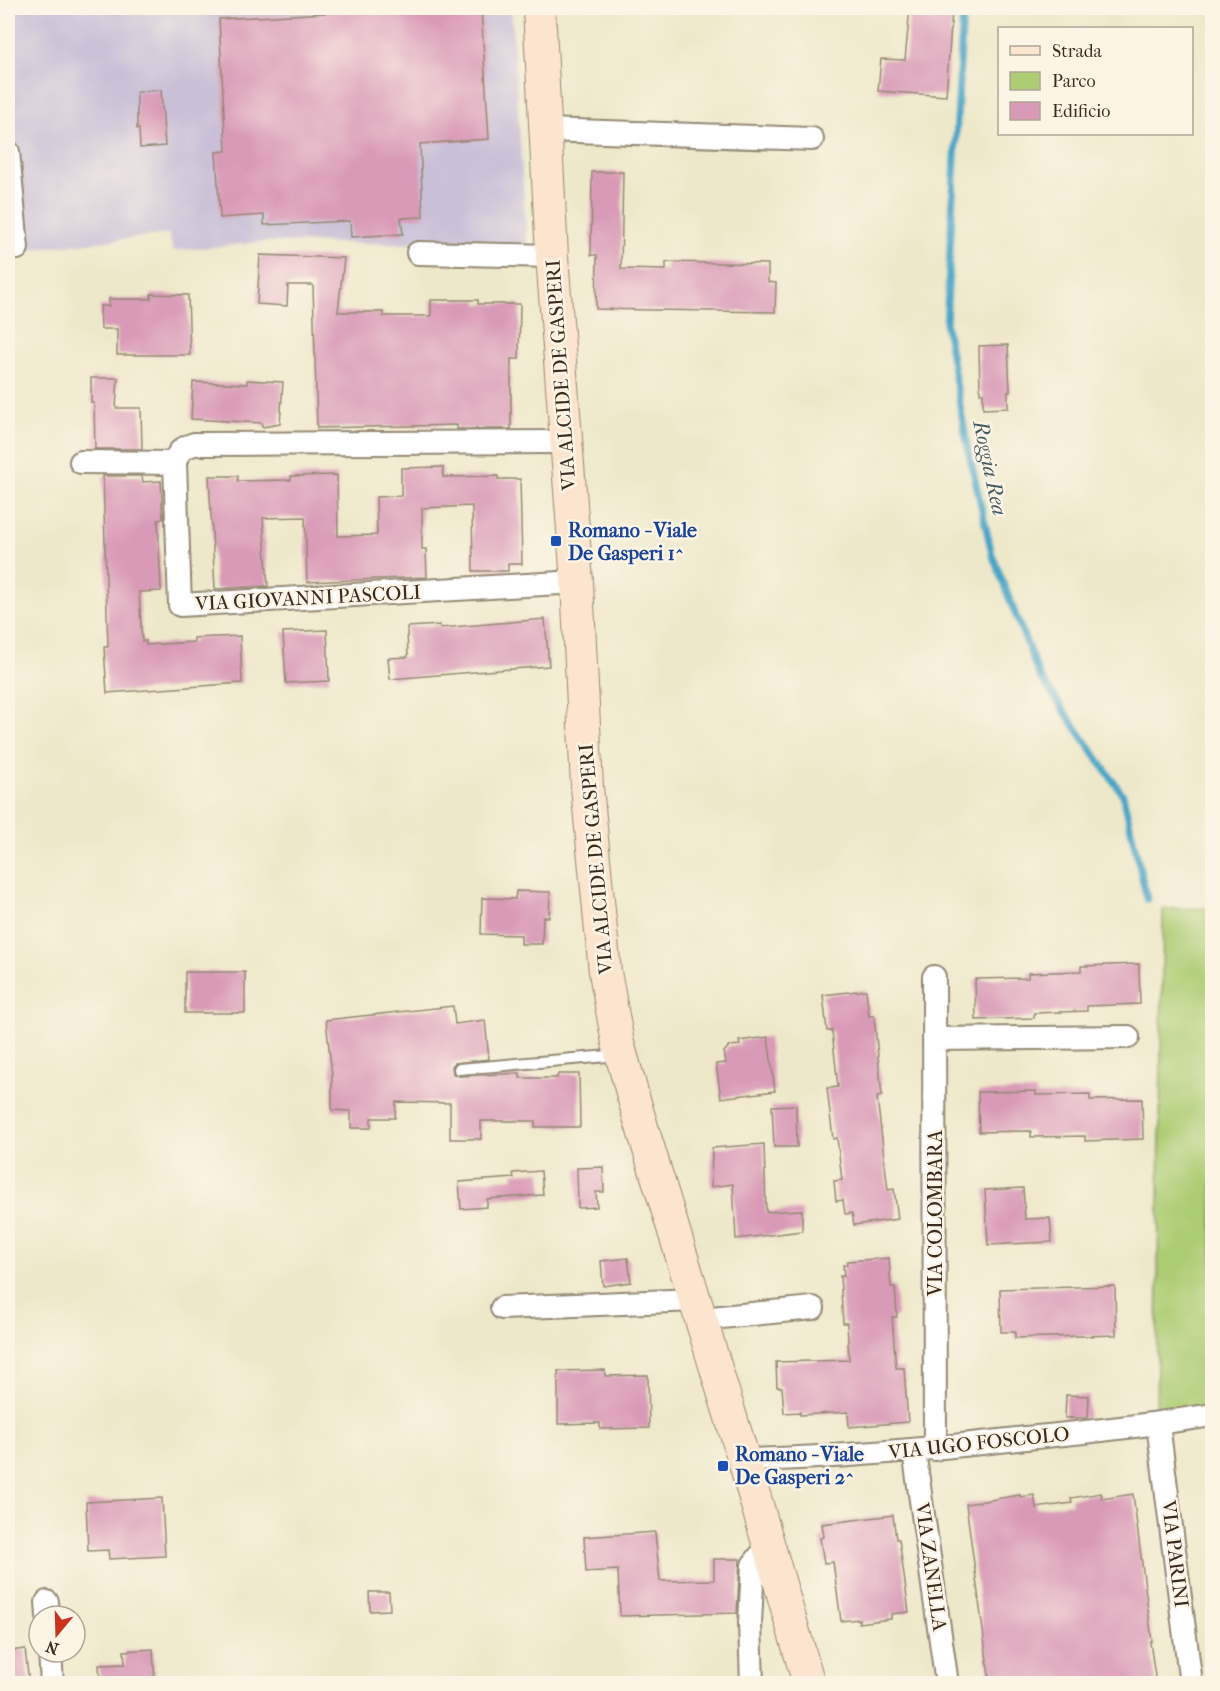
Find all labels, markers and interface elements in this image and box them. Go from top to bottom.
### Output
legend [998,27,1193,135]
text: Strada [1052,41,1103,62]
text: Parco [1052,71,1096,92]
text: Edificio [1052,101,1110,122]
street label: VIA ALCIDE DE GASPERI [541,259,581,492]
water label: Roggia Rea [968,416,1012,518]
place label: Romano - Viale De Gasperi 1^ [568,519,697,565]
marker: Romano - Viale De Gasperi 1^ [549,534,563,548]
street label: VIA GIOVANNI PASCOLI [194,581,422,615]
street label: VIA ALCIDE DE GASPERI [574,743,618,976]
street label: VIA COLOMBARA [924,1129,947,1297]
street label: VIA UGO FOSCOLO [886,1422,1071,1464]
place label: Romano - Viale De Gasperi 2^ [735,1443,864,1489]
marker: Romano - Viale De Gasperi 2^ [716,1459,730,1473]
street label: VIA PARINI [1157,1498,1193,1609]
street label: VIA ZANELLA [910,1500,952,1634]
north arrow [27,1604,87,1664]
text: N [43,1636,61,1659]

